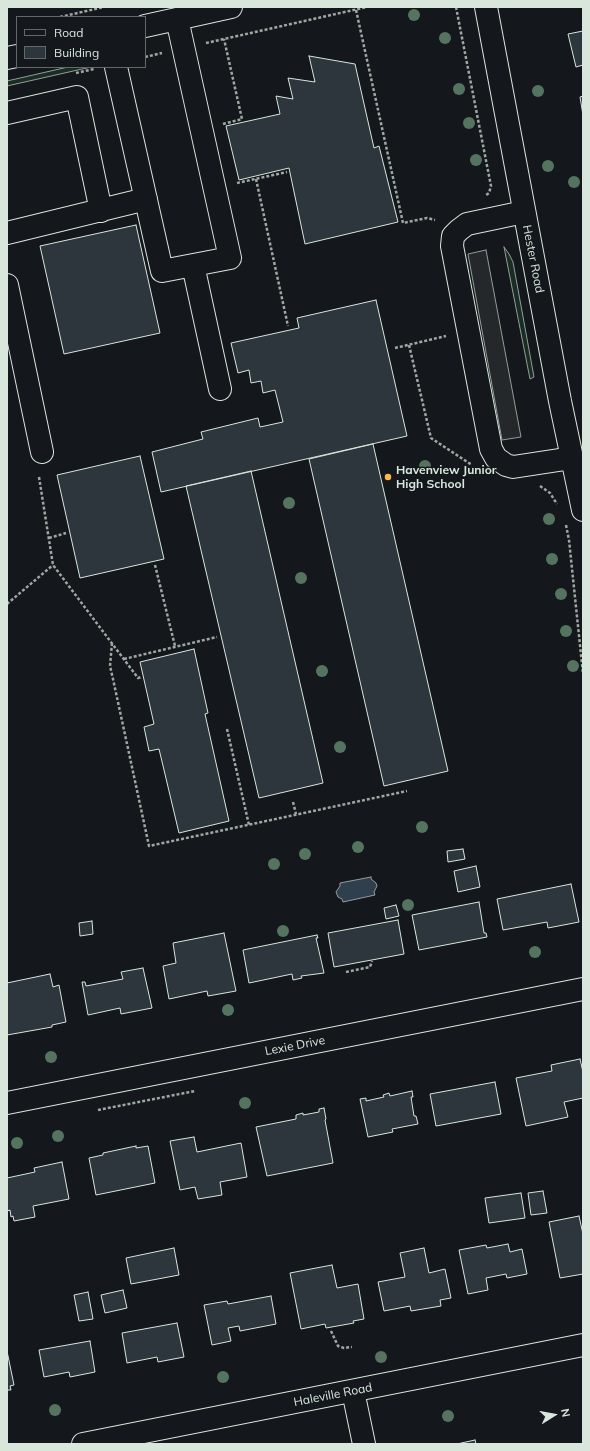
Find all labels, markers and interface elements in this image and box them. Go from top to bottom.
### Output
legend [16,16,146,68]
text: Road [54,25,83,40]
text: Building [54,45,99,60]
street label: Hester Road [519,224,547,294]
place label: Havenview Junior High School [396,463,497,491]
marker: Havenview Junior High School [383,472,393,482]
street label: Lexie Drive [264,1033,326,1059]
street label: Haleville Road [292,1380,374,1410]
north arrow [534,1395,574,1435]
text: N [558,1407,573,1418]

